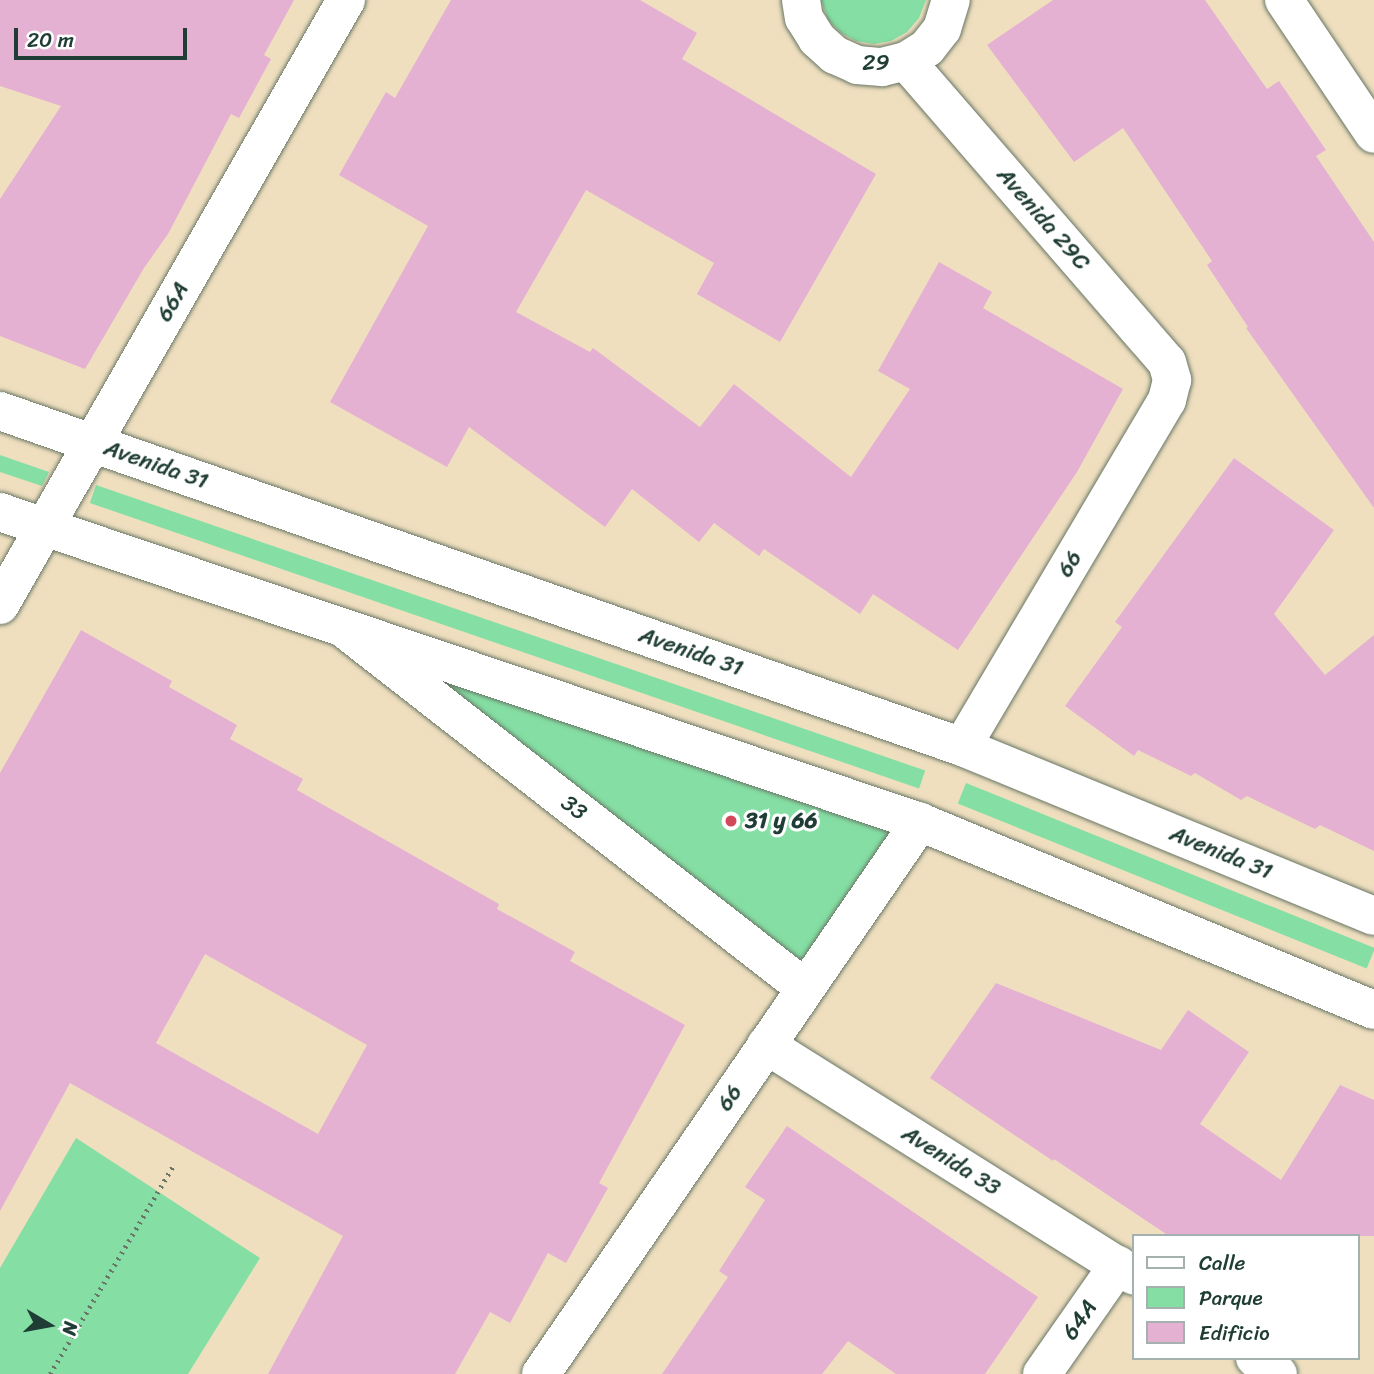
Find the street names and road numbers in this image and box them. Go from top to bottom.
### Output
street label: 29 [862,49,890,77]
street label: Avenida 29C [991,162,1095,276]
street label: 66A [151,277,195,327]
street label: Avenida 31 [100,434,212,496]
street label: 66 [1051,546,1089,582]
street label: Avenida 31 [635,621,747,683]
street label: 33 [556,789,592,827]
street label: Avenida 31 [1166,820,1276,886]
street label: 66 [711,1079,749,1117]
street label: Avenida 33 [897,1120,1005,1202]
street label: 64A [1056,1295,1104,1345]

